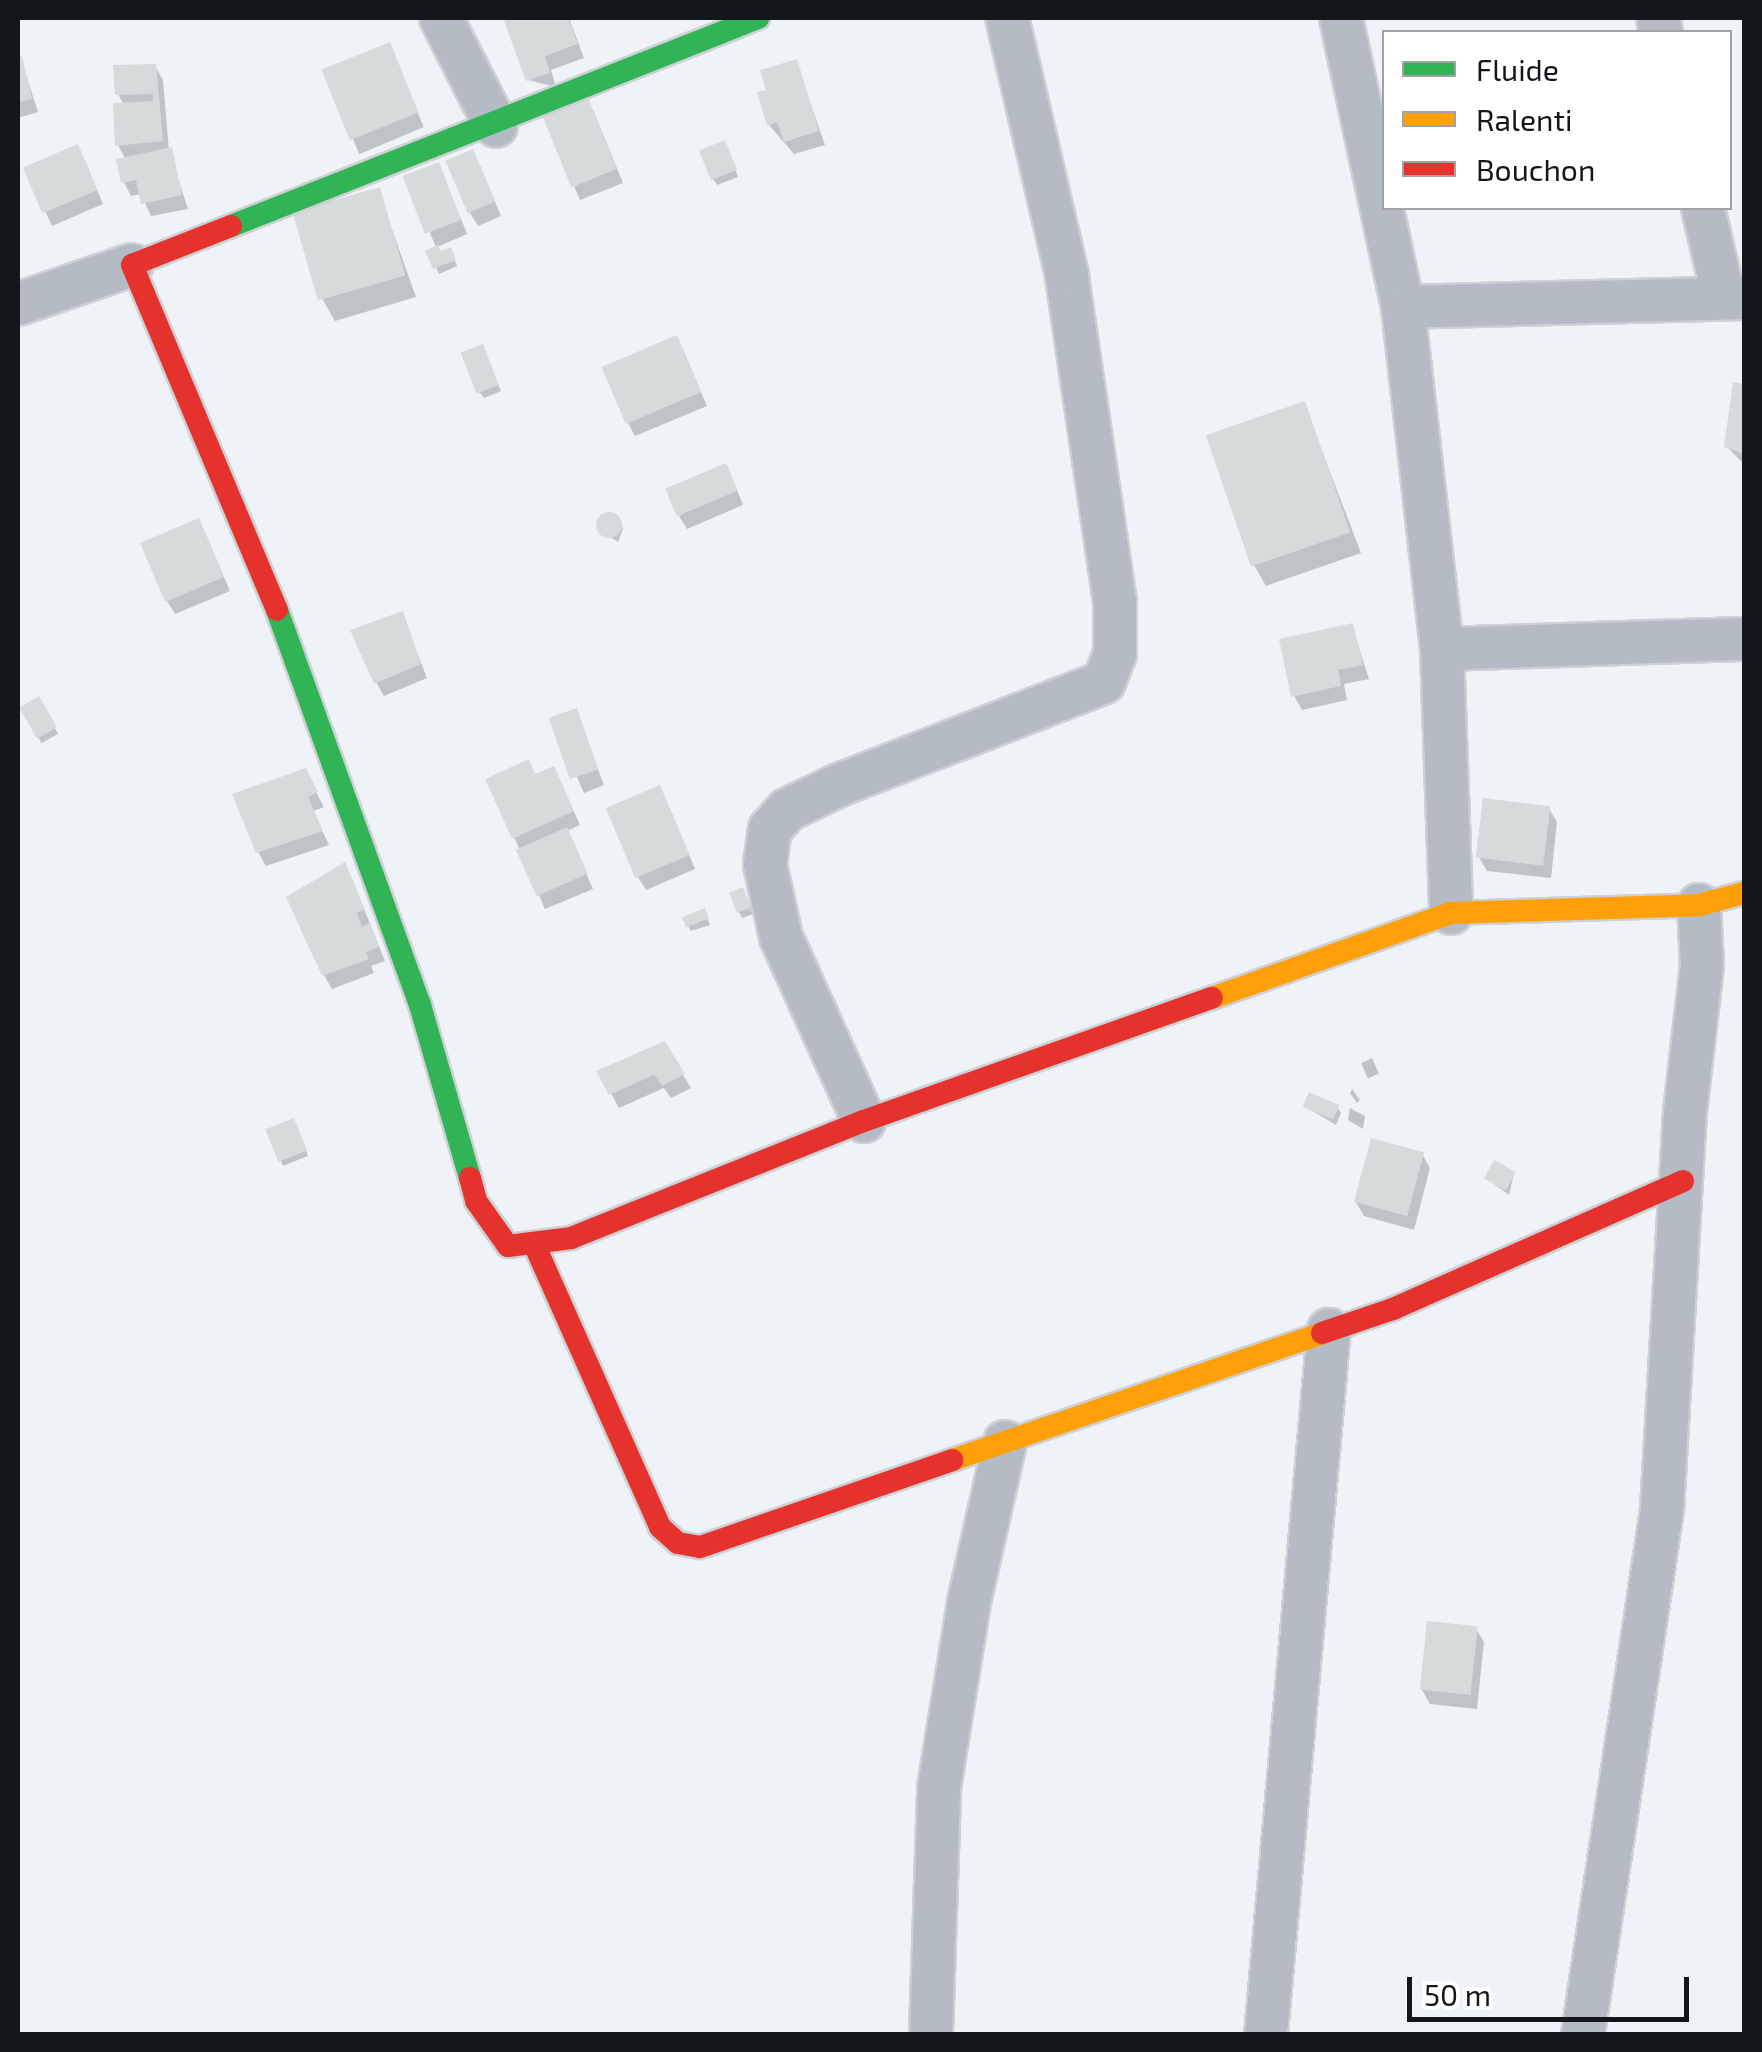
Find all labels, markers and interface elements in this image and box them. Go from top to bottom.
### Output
legend [1382,30,1732,210]
text: Fluide [1476,51,1559,87]
text: Ralenti [1476,101,1572,137]
text: Bouchon [1476,151,1595,187]
scale bar [1412,1957,1694,2019]
text: 50 m [1424,1976,1491,2012]

